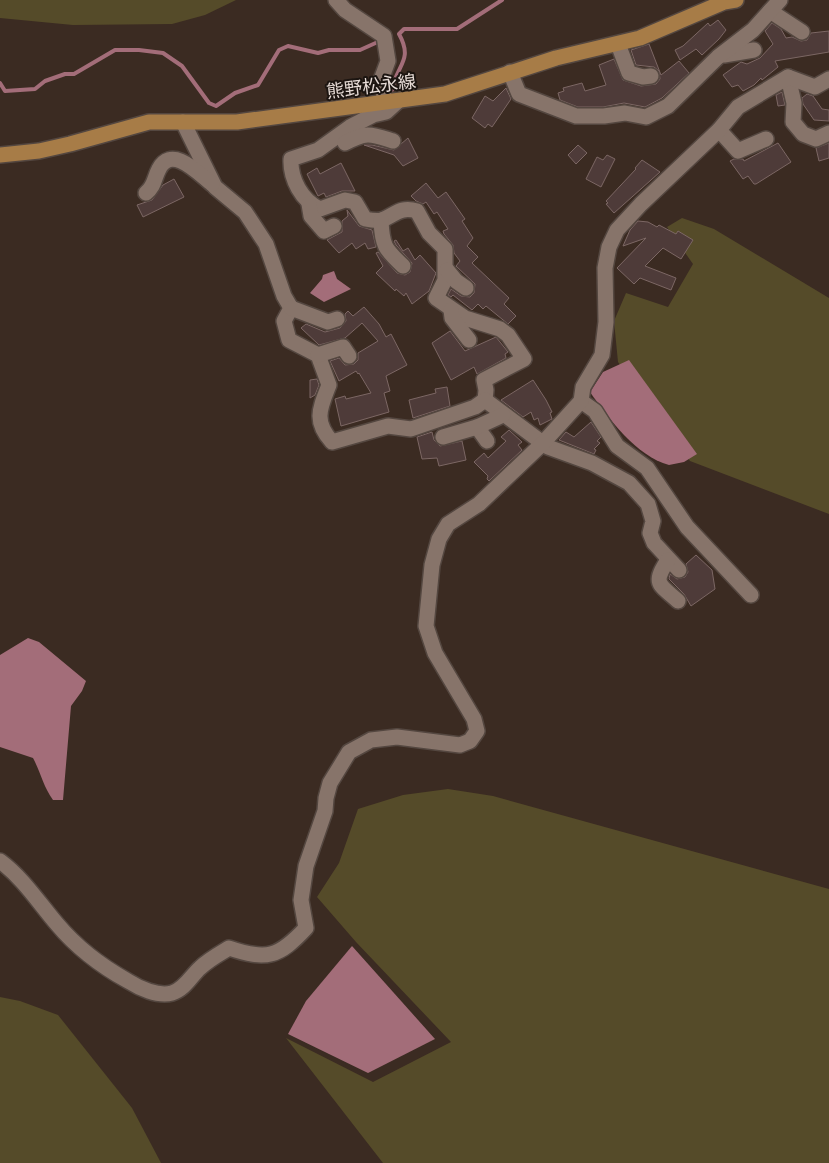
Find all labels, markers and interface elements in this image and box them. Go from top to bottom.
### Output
street label: 熊野松永線 [325,66,417,104]

